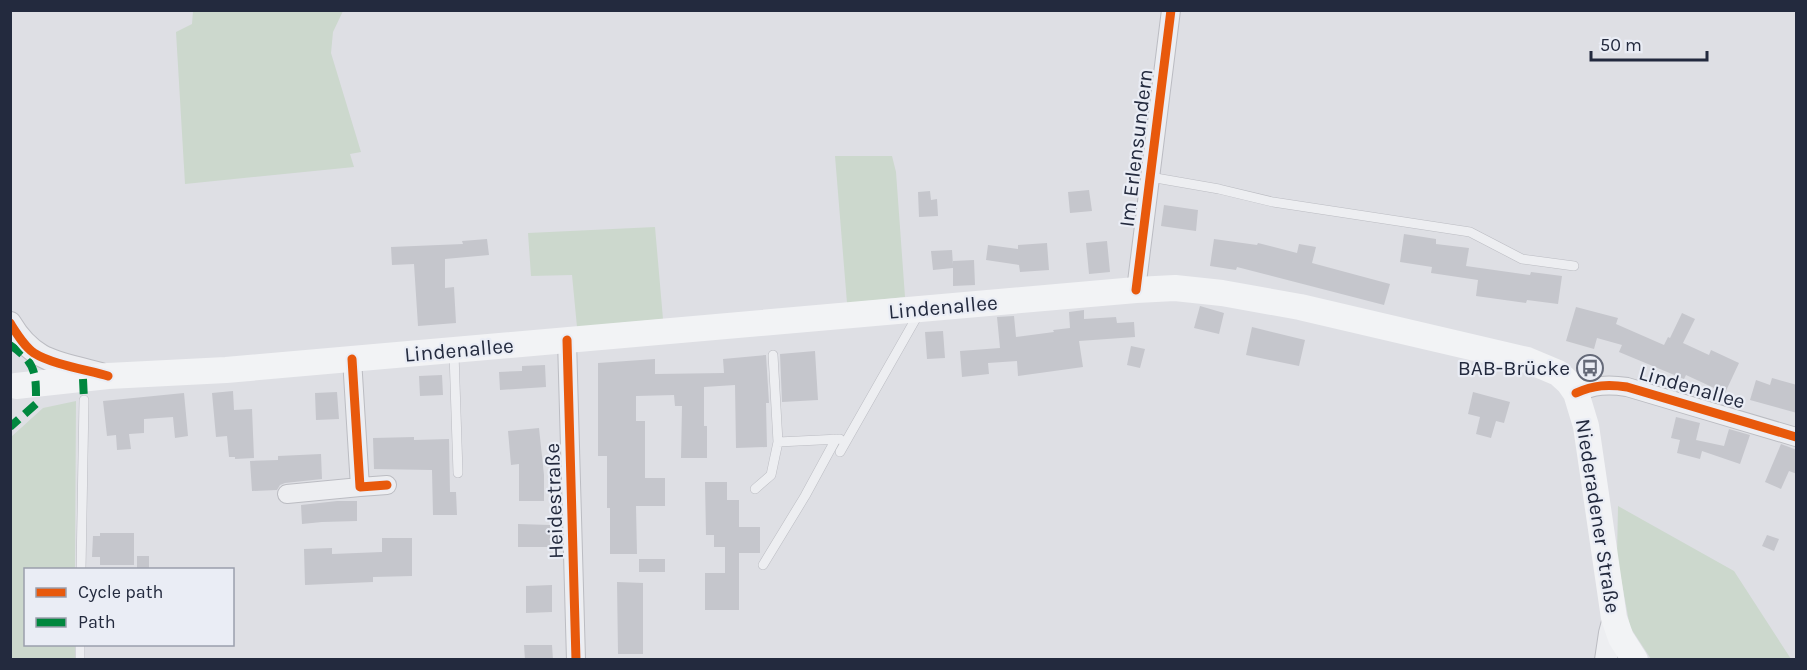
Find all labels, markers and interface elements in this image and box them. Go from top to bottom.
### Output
scale bar [1591,24,1706,62]
text: 50 m [1600,34,1642,56]
street label: Im Erlensundern [1114,68,1158,228]
street label: Lindenallee [887,290,999,324]
street label: Lindenallee [403,333,515,367]
bus stop icon: BAB-Brücke [1575,353,1605,383]
place label: BAB-Brücke [1458,356,1570,380]
street label: Lindenallee [1636,360,1748,414]
street label: Niederadener Straße [1571,417,1625,615]
street label: Heidestraße [540,443,568,559]
legend [24,568,234,646]
text: Cycle path [78,581,163,603]
text: Path [78,611,116,633]

